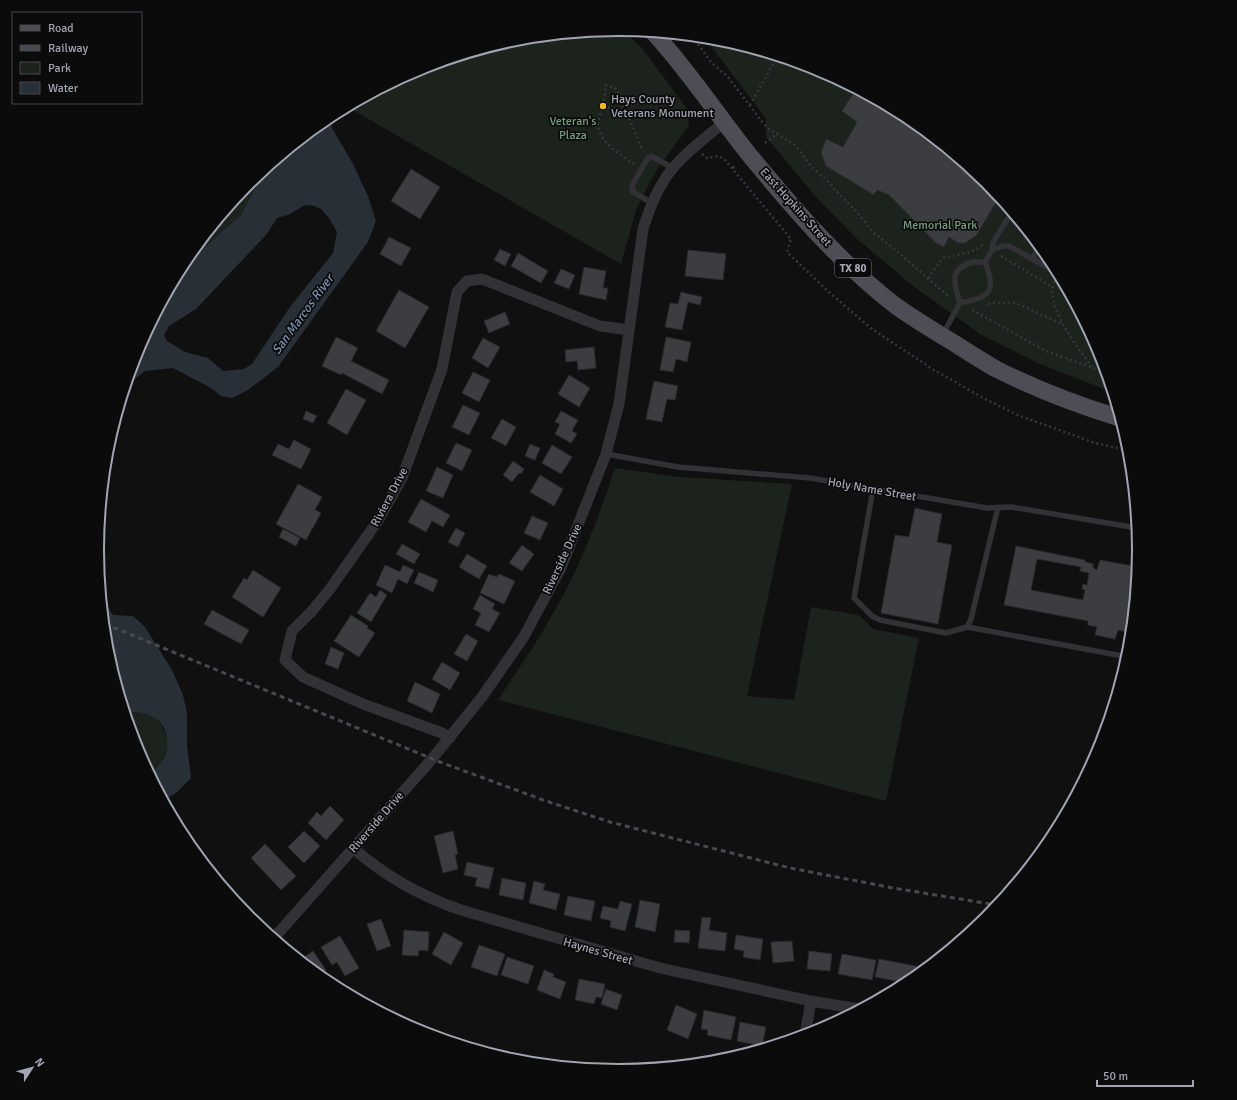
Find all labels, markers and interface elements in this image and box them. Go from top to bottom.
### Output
legend [12,12,142,104]
text: Road [48,21,74,36]
text: Railway [48,41,88,56]
text: Park [48,61,71,76]
text: Water [48,81,79,96]
place label: Hays County Veterans Monument [611,92,714,121]
marker: Hays County Veterans Monument [598,101,608,111]
park label: Veteran's Plaza [549,114,597,143]
street label: East Hopkins Street [756,165,835,250]
park label: Memorial Park [903,218,977,233]
road number: TX 80 [835,259,871,277]
water label: San Marcos River [268,270,338,358]
street label: Riviera Drive [368,465,411,529]
street label: Holy Name Street [826,474,917,505]
street label: Riverside Drive [540,521,585,597]
street label: Riverside Drive [346,789,407,856]
street label: Haynes Street [561,934,634,969]
north arrow [12,1048,52,1088]
text: N [32,1055,47,1069]
scale bar [1097,1062,1193,1088]
text: 50 m [1103,1069,1128,1084]

